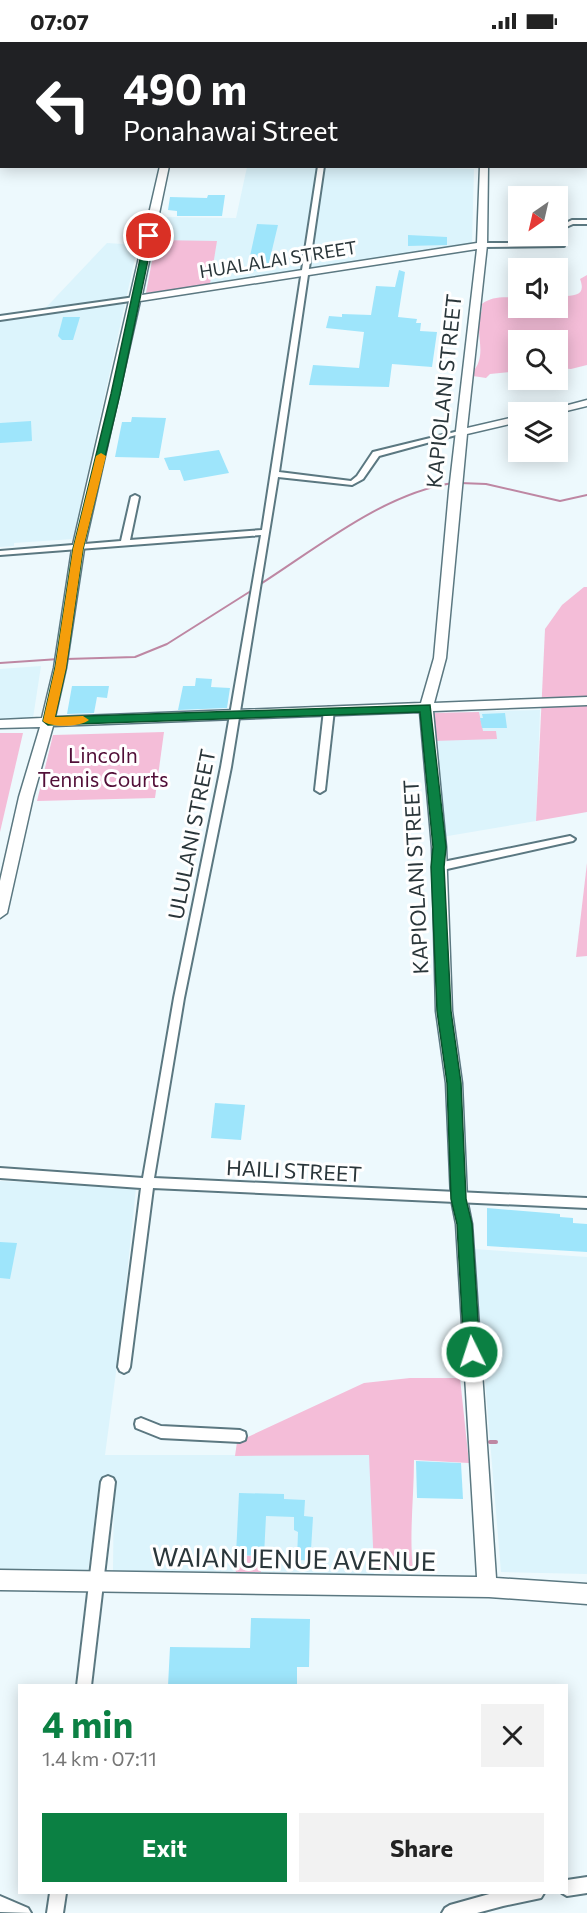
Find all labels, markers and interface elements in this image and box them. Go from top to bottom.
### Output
text: 07:07 [30,8,89,35]
text: 490 m [123,62,247,114]
icon: left [24,66,102,144]
text: Ponahawai Street [123,114,338,147]
north arrow [508,186,568,246]
map controls [508,186,568,462]
pin [123,210,174,261]
icon: arrive [132,219,165,252]
street label: HUALALAI STREET [198,236,358,282]
button: sound [508,258,568,318]
street label: KAPIOLANI STREET [420,293,466,489]
button: search [508,330,568,390]
button: layers [508,402,568,462]
park label: Lincoln Tennis Courts [37,742,169,791]
street label: ULULANI STREET [162,747,220,921]
street label: KAPIOLANI STREET [397,779,433,975]
street label: HAILI STREET [225,1154,363,1186]
position arrow [440,1320,504,1384]
street label: WAIANUENUE AVENUE [152,1540,436,1576]
text: 4 min [42,1701,133,1745]
button: close [481,1704,544,1767]
text: 1.4 km · 07:11 [42,1746,157,1770]
button: Exit [42,1813,287,1882]
button: Share [299,1813,544,1882]

